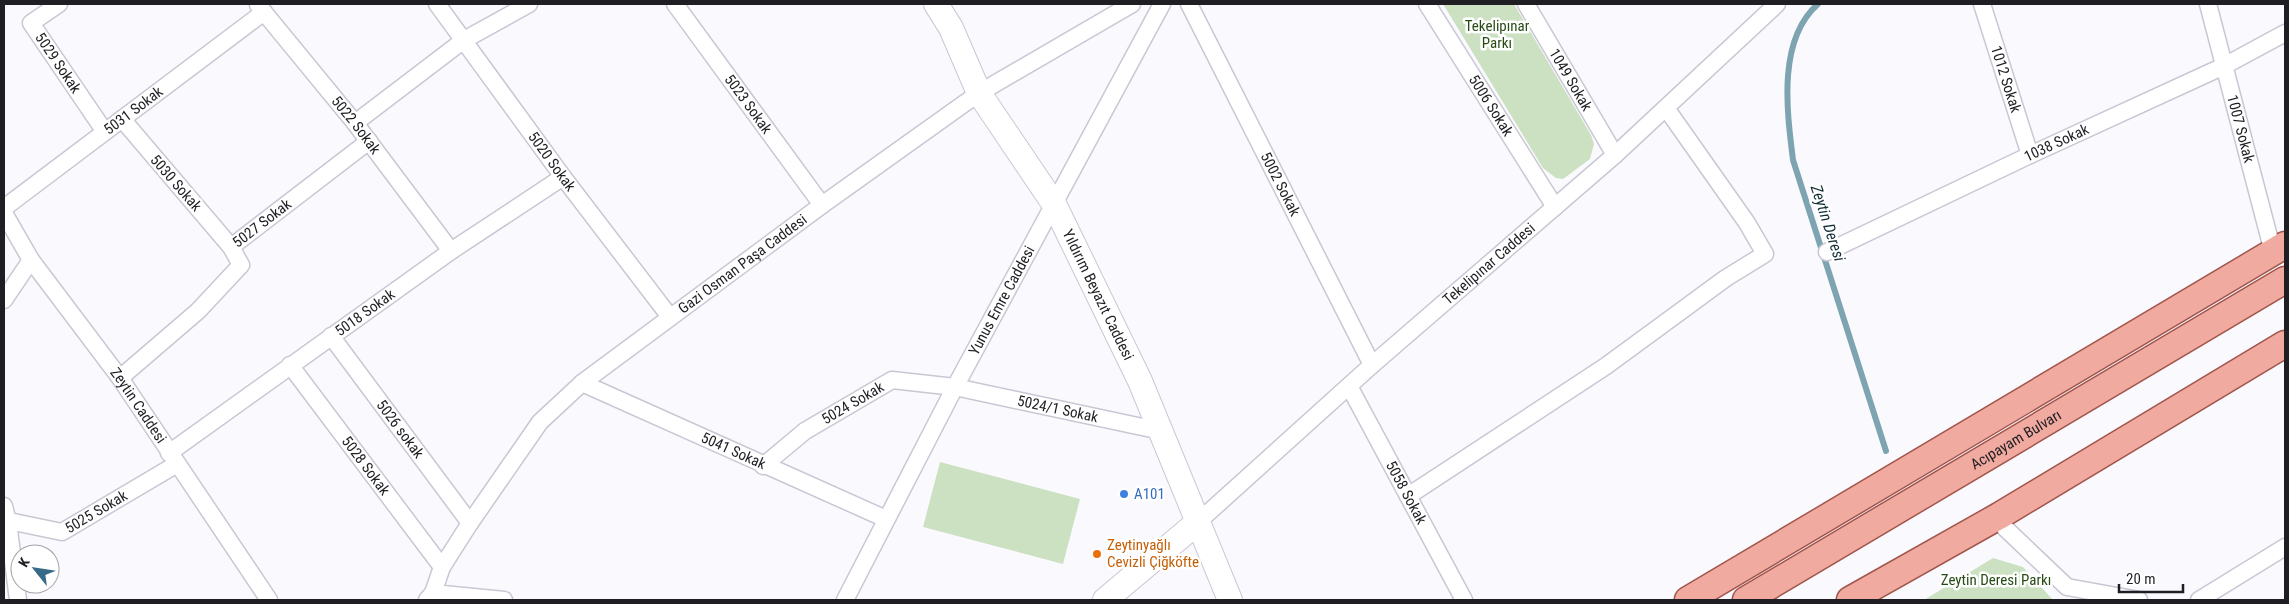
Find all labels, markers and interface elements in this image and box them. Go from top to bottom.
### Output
park label: Tekelipınar Parkı [1465,17,1530,52]
street label: 5029 Sokak [31,29,85,97]
street label: 1012 Sokak [1987,44,2025,115]
street label: 1049 Sokak [1545,45,1596,114]
street label: 5023 Sokak [721,71,776,137]
street label: 5006 Sokak [1465,71,1517,140]
street label: 5031 Sokak [100,82,167,138]
street label: 5022 Sokak [328,92,384,158]
street label: 1007 Sokak [2223,93,2258,165]
street label: 1038 Sokak [2021,120,2092,166]
street label: 5020 Sokak [524,128,580,195]
street label: 5002 Sokak [1257,149,1304,219]
street label: 5030 Sokak [147,151,206,215]
water label: Zeytin Deresi [1806,181,1849,264]
street label: 5027 Sokak [229,195,295,251]
street label: Gazi Osman Paşa Caddesi [675,210,810,317]
street label: Tekelipınar Caddesi [1439,219,1539,309]
street label: Yıldırım Beyazıt Caddesi [1059,227,1137,363]
street label: Yunus Emre Caddesi [965,243,1038,358]
street label: 5018 Sokak [332,285,398,340]
street label: Zeytin Caddesi [106,364,170,447]
street label: 5024 Sokak [818,378,887,428]
street label: 5024/1 Sokak [1016,392,1100,426]
street label: 5026 sokak [373,396,428,462]
street label: Acıpayam Bulvarı [1967,406,2065,474]
street label: 5041 Sokak [698,428,769,473]
street label: 5028 Sokak [338,433,394,499]
street label: 5058 Sokak [1382,458,1431,527]
place label: A101 [1134,485,1165,503]
street label: 5025 Sokak [62,486,131,537]
marker: A101 [1118,488,1130,500]
place label: Zeytinyağlı Cevizli Çiğköfte [1107,536,1199,571]
north arrow [10,544,60,594]
marker: Zeytinyağlı Cevizli Çiğköfte [1091,548,1103,560]
text: K [15,555,33,570]
scale bar [2119,562,2183,594]
text: 20 m [2126,570,2156,588]
park label: Zeytin Deresi Parkı [1941,571,2051,589]

